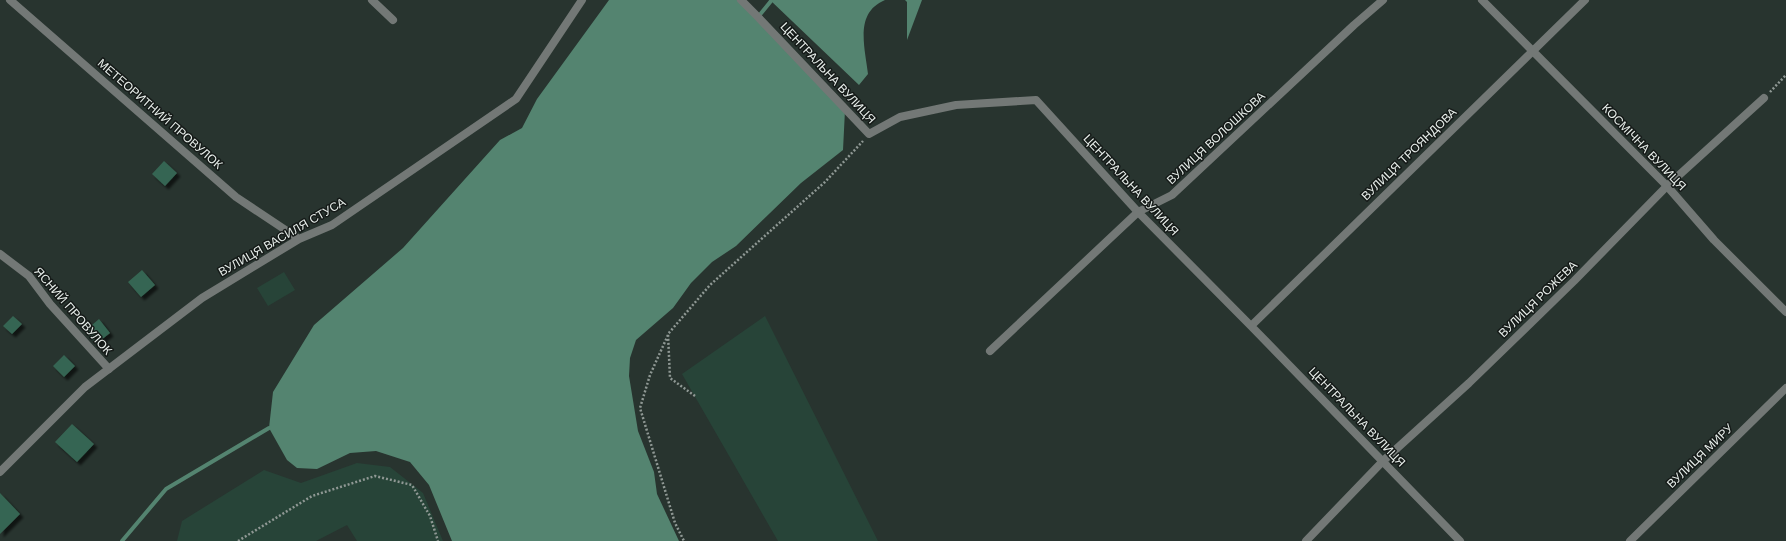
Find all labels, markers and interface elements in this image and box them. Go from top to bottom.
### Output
street label: ЦЕНТРАЛЬНА ВУЛИЦЯ [778,20,878,126]
street label: МЕТЕОРИТНИЙ ПРОВУЛОК [95,55,226,172]
street label: ВУЛИЦЯ ВОЛОШКОВА [1164,89,1268,187]
street label: КОСМІЧНА ВУЛИЦЯ [1599,101,1689,193]
street label: ВУЛИЦЯ ТРОЯНДОВА [1359,105,1459,203]
street label: ЦЕНТРАЛЬНА ВУЛИЦЯ [1081,132,1181,238]
street label: ВУЛИЦЯ ВАСИЛЯ СТУСА [216,195,348,279]
street label: ВУЛИЦЯ РОЖЕВА [1496,258,1580,340]
street label: ЯСНИЙ ПРОВУЛОК [31,264,116,358]
street label: ЦЕНТРАЛЬНА ВУЛИЦЯ [1306,364,1408,470]
street label: ВУЛИЦЯ МИРУ [1664,421,1736,491]

